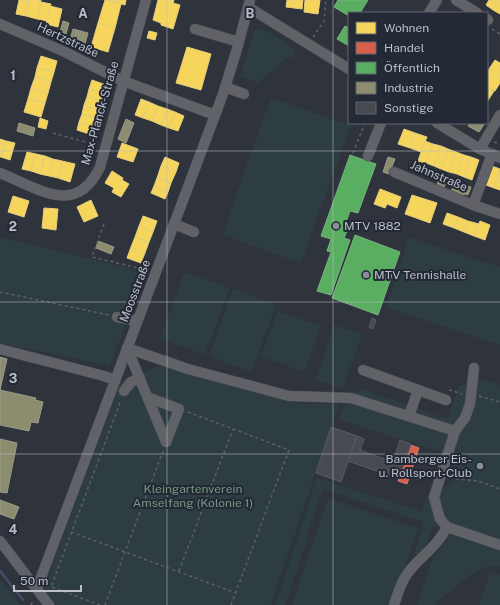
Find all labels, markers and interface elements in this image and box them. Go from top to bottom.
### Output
text: A [78,6,88,21]
text: B [246,6,255,21]
legend [348,12,488,124]
street label: Hertzstraße [35,20,101,60]
text: Wohnen [384,21,429,35]
text: Handel [384,41,425,55]
street label: Max-Planck-Straße [78,59,122,166]
text: Öffentlich [384,61,440,75]
text: 1 [10,68,16,83]
text: Industrie [384,81,434,95]
text: Sonstige [384,101,434,115]
street label: Jahnstraße [408,158,470,194]
text: 2 [9,219,17,234]
place label: MTV 1882 [344,219,401,233]
marker: MTV 1882 [331,221,341,231]
street label: Moosstraße [117,258,153,324]
place label: MTV Tennishalle [374,268,466,282]
marker: MTV Tennishalle [361,270,371,280]
text: 3 [9,371,18,386]
place label: Bamberger Eis- u. Rollsport-Club [379,452,472,480]
marker: Bamberger Eis- u. Rollsport-Club [475,461,485,471]
park label: Kleingartenverein Amselfang (Kolonie 1) [133,482,253,510]
text: 4 [9,522,18,537]
scale bar [14,567,81,593]
text: 50 m [20,574,48,588]

